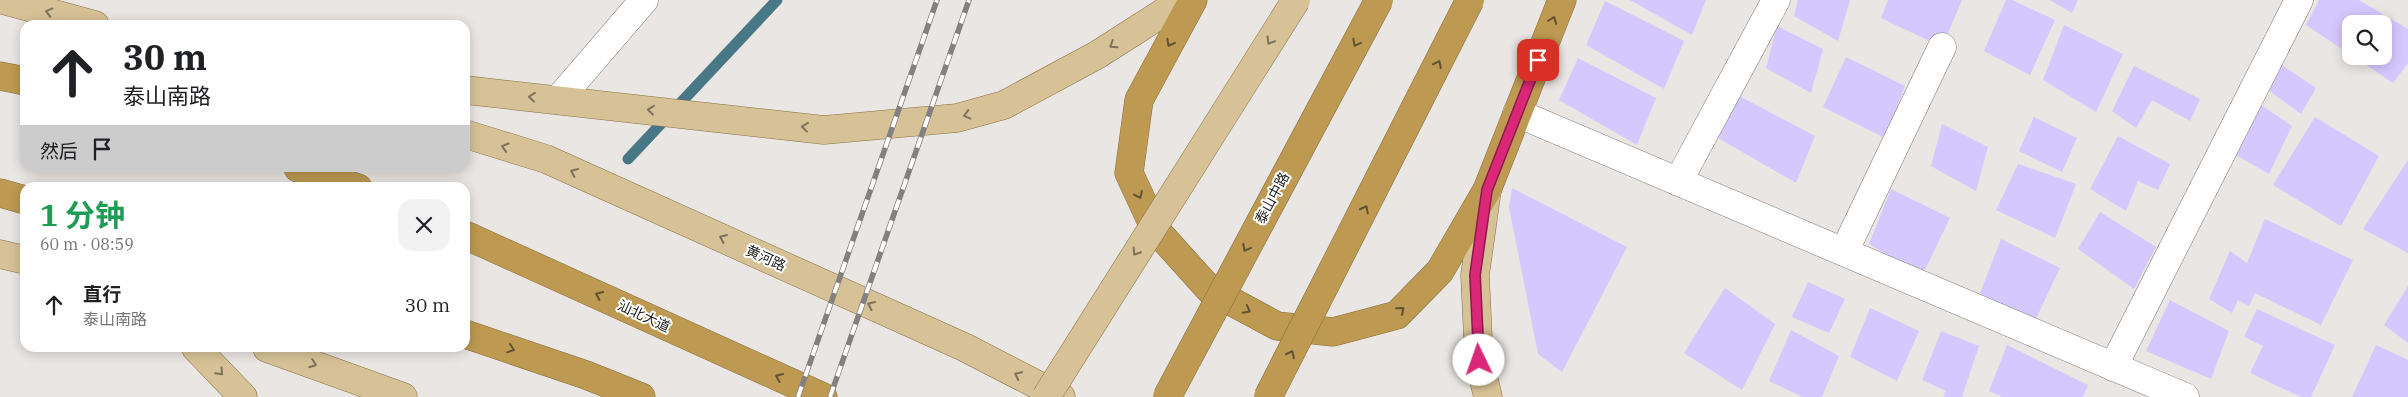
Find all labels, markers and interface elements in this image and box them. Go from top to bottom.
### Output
one-way arrow [45,8,53,18]
map controls [2342,15,2392,65]
button: search [2342,15,2392,65]
one-way arrow [1547,16,1557,25]
text: 30 m [123,34,207,80]
one-way arrow [1267,36,1276,45]
one-way arrow [1166,38,1176,47]
one-way arrow [1352,38,1362,47]
one-way arrow [1109,39,1118,48]
pin [1517,39,1559,81]
icon: ahead [40,40,105,105]
icon: arrive [1524,46,1552,74]
one-way arrow [1431,60,1442,69]
text: 泰山南路 [123,81,211,110]
one-way arrow [528,92,536,103]
one-way arrow [647,105,655,116]
one-way arrow [963,109,971,120]
one-way arrow [801,122,809,133]
icon: arrive [88,135,116,163]
text: 然后 [40,139,78,163]
one-way arrow [502,142,510,152]
one-way arrow [570,168,579,178]
street label: 泰山中路 [1251,169,1293,227]
one-way arrow [1133,189,1143,198]
text: 1 分钟 [40,195,125,234]
button: close [398,199,450,251]
one-way arrow [1358,205,1369,214]
text: 60 m · 08:59 [40,234,134,254]
one-way arrow [719,234,728,245]
street label: 黄河路 [743,241,789,275]
one-way arrow [1242,242,1252,251]
one-way arrow [1133,247,1143,256]
text: 直行 [83,282,121,306]
icon: ahead [40,291,68,319]
one-way arrow [595,291,604,301]
text: 30 m [405,293,450,317]
street label: 汕北大道 [615,296,673,336]
one-way arrow [867,301,876,311]
one-way arrow [1242,304,1251,314]
one-way arrow [1396,306,1405,315]
text: 泰山南路 [83,309,147,329]
position arrow [1452,333,1504,385]
one-way arrow [506,344,515,354]
one-way arrow [1285,350,1295,359]
one-way arrow [308,358,317,368]
one-way arrow [214,367,223,376]
one-way arrow [1014,371,1023,381]
one-way arrow [775,373,784,384]

